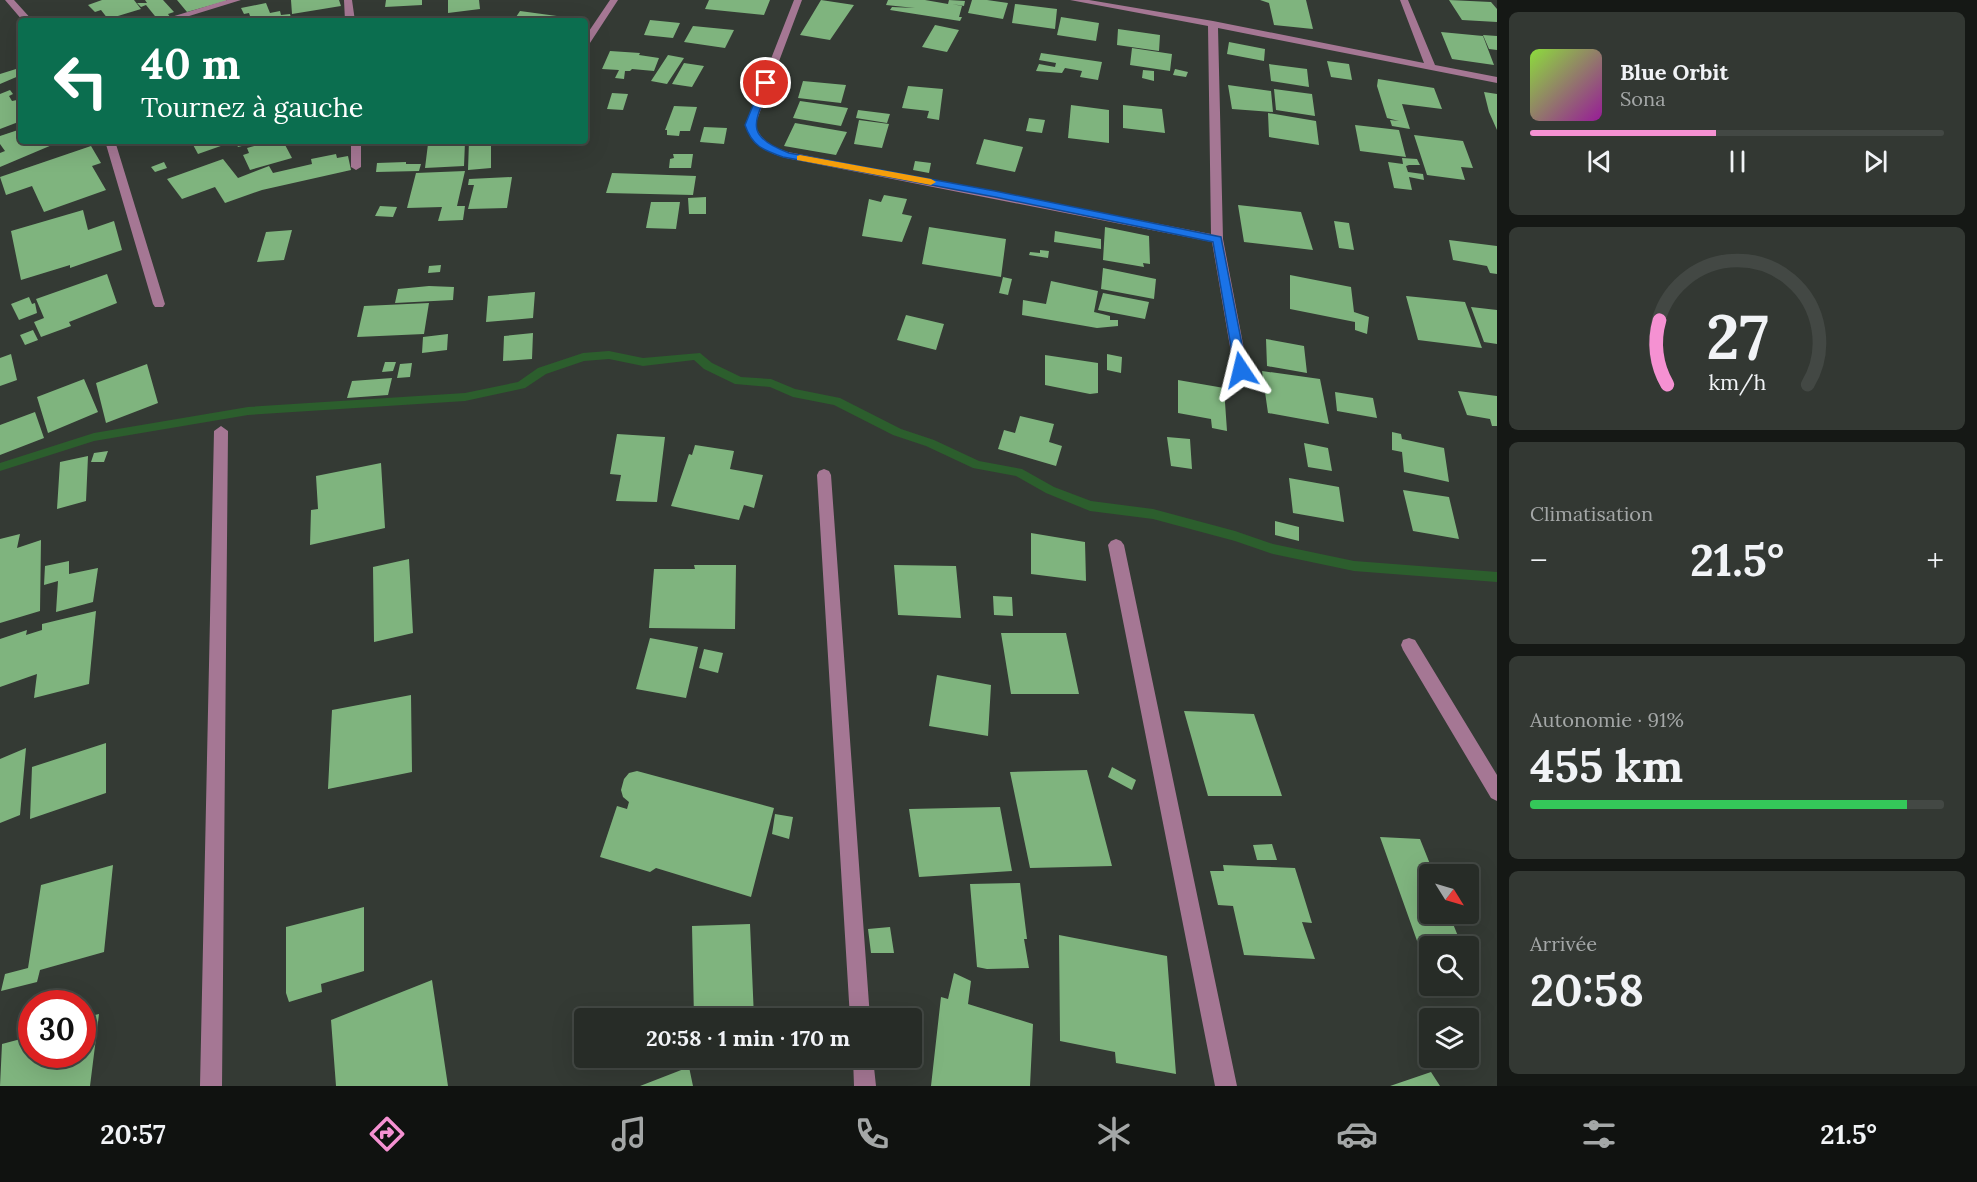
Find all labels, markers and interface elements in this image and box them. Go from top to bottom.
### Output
text: 40 m [141,37,240,91]
icon: left [42,42,120,120]
pin [740,57,791,108]
text: Blue Orbit [1620,58,1728,86]
icon: arrive [749,66,782,99]
text: Sona [1620,86,1666,111]
text: Tournez à gauche [141,90,364,124]
icon: previous [1583,145,1616,178]
icon: pause [1721,145,1754,178]
icon: next [1859,145,1892,178]
text: 27 [1706,296,1768,376]
position arrow [1209,338,1273,402]
text: km/h [1708,369,1766,397]
text: Climatisation [1530,501,1653,526]
text: 21.5° [1690,531,1784,588]
text: − [1530,539,1548,581]
text: + [1926,539,1944,581]
text: Autonomie · 91% [1530,707,1684,732]
text: 455 km [1530,737,1683,794]
north arrow [1419,864,1479,924]
map controls [1419,864,1479,1068]
text: Arrivée [1530,931,1597,956]
button: search [1419,936,1479,996]
text: 20:58 [1530,961,1644,1018]
speed limit sign: 30 [18,990,96,1068]
button: layers [1419,1008,1479,1068]
text: 20:58 · 1 min · 170 m [646,1024,850,1052]
icon: directions [366,1113,408,1155]
icon: music [608,1113,650,1155]
icon: phone [851,1113,893,1155]
icon: climate [1093,1113,1135,1155]
icon: car [1336,1113,1378,1155]
icon: filters [1578,1113,1620,1155]
text: 20:57 [100,1117,166,1151]
text: 21.5° [1820,1117,1877,1151]

